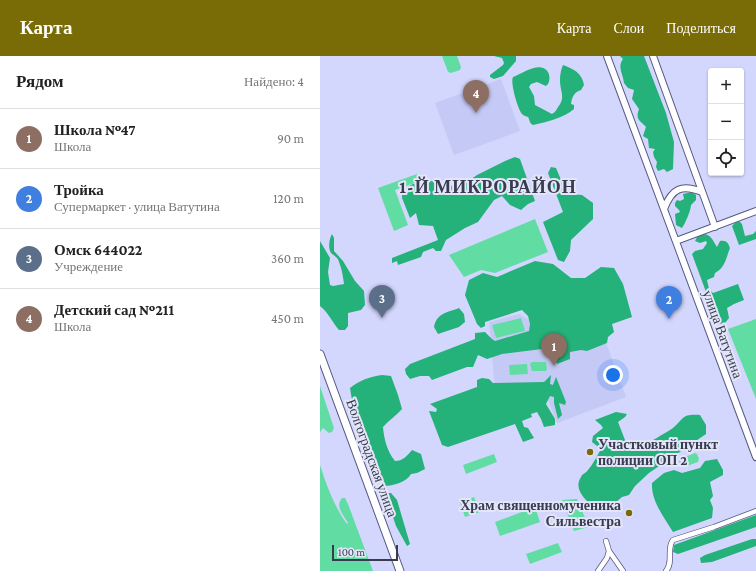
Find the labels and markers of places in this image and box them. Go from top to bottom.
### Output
pin: 4 [463,80,489,113]
pin: 3 [369,285,395,318]
pin: 2 [656,286,682,319]
pin: 1 [541,333,567,366]
place label: Участковый пункт полиции ОП 2 [598,436,718,468]
marker: Участковый пункт полиции ОП 2 [585,447,595,457]
place label: Храм священномученика Сильвестра [460,497,621,529]
marker: Храм священномученика Сильвестра [624,508,634,518]

